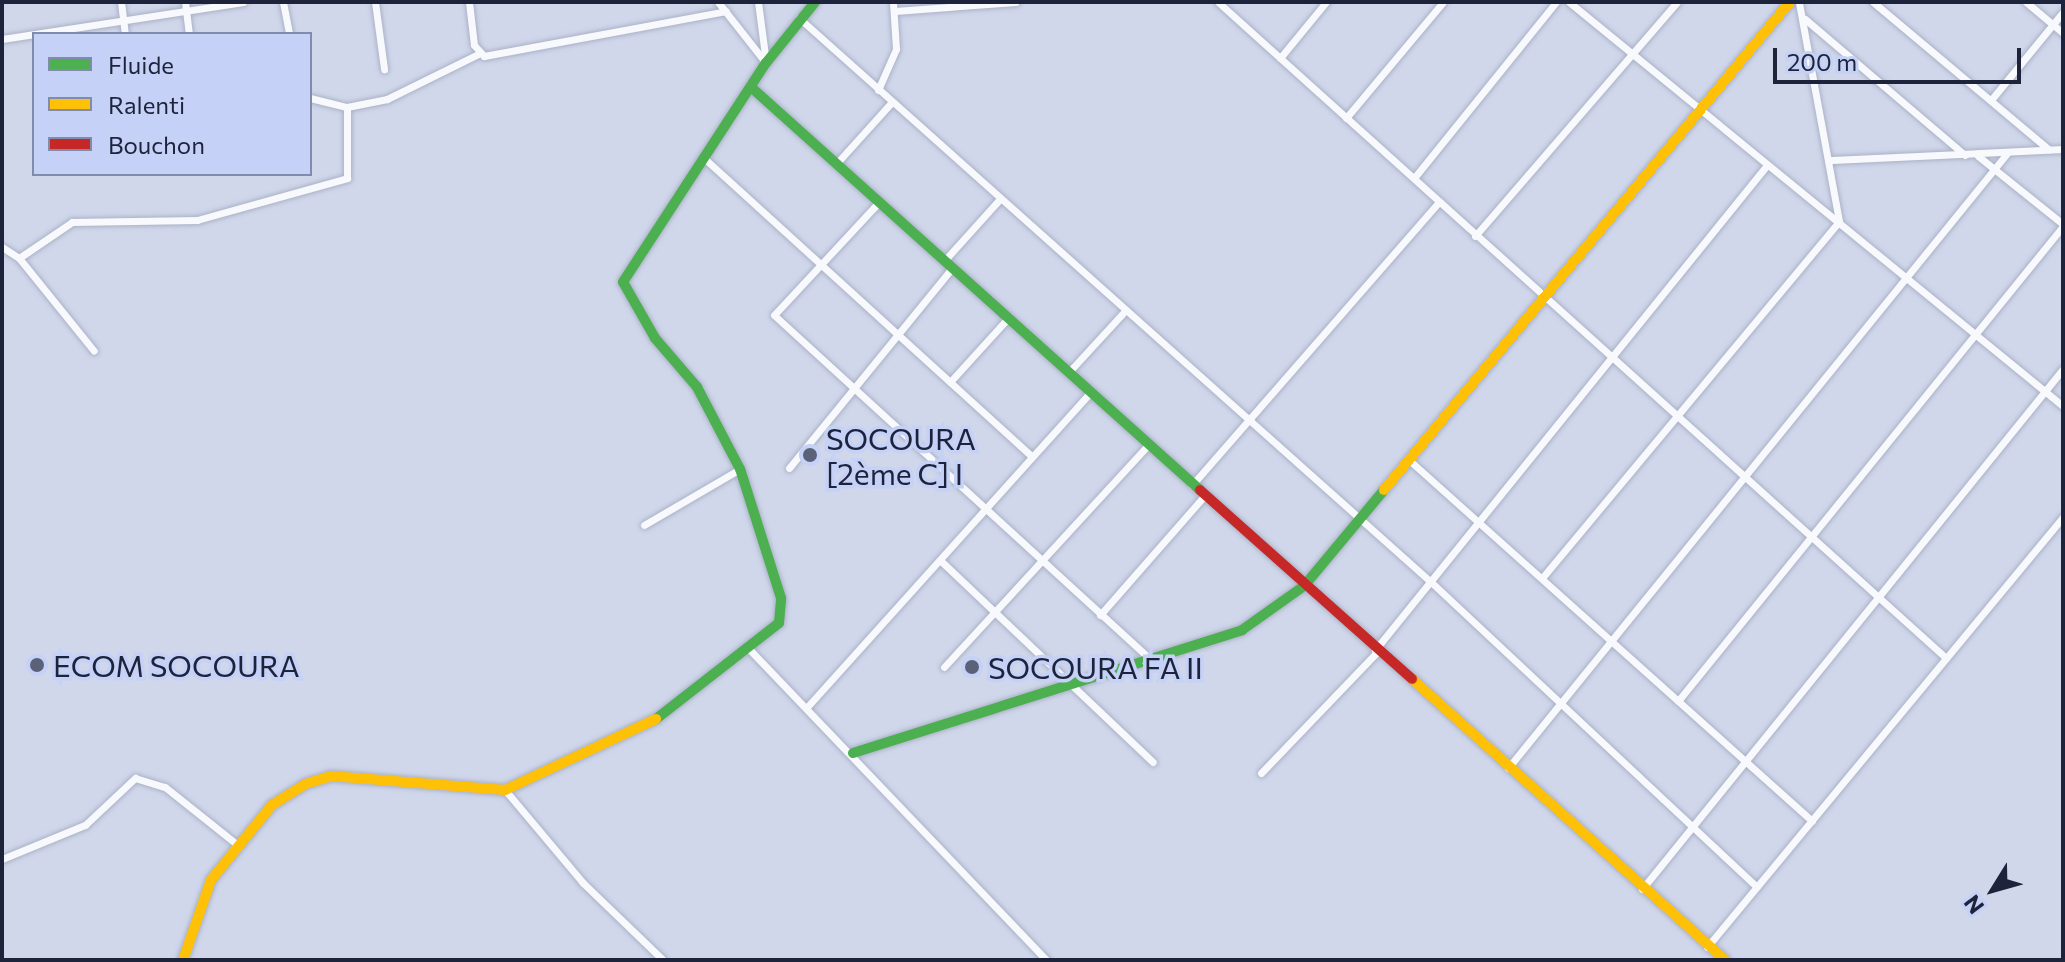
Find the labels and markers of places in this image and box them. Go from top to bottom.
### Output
place label: SOCOURA [2ème C] I [826,420,976,490]
marker: SOCOURA [2ème C] I [801,446,819,464]
place label: ECOM SOCOURA [53,647,300,683]
place label: SOCOURA FA II [988,649,1203,685]
marker: ECOM SOCOURA [28,656,46,674]
marker: SOCOURA FA II [963,658,981,676]

